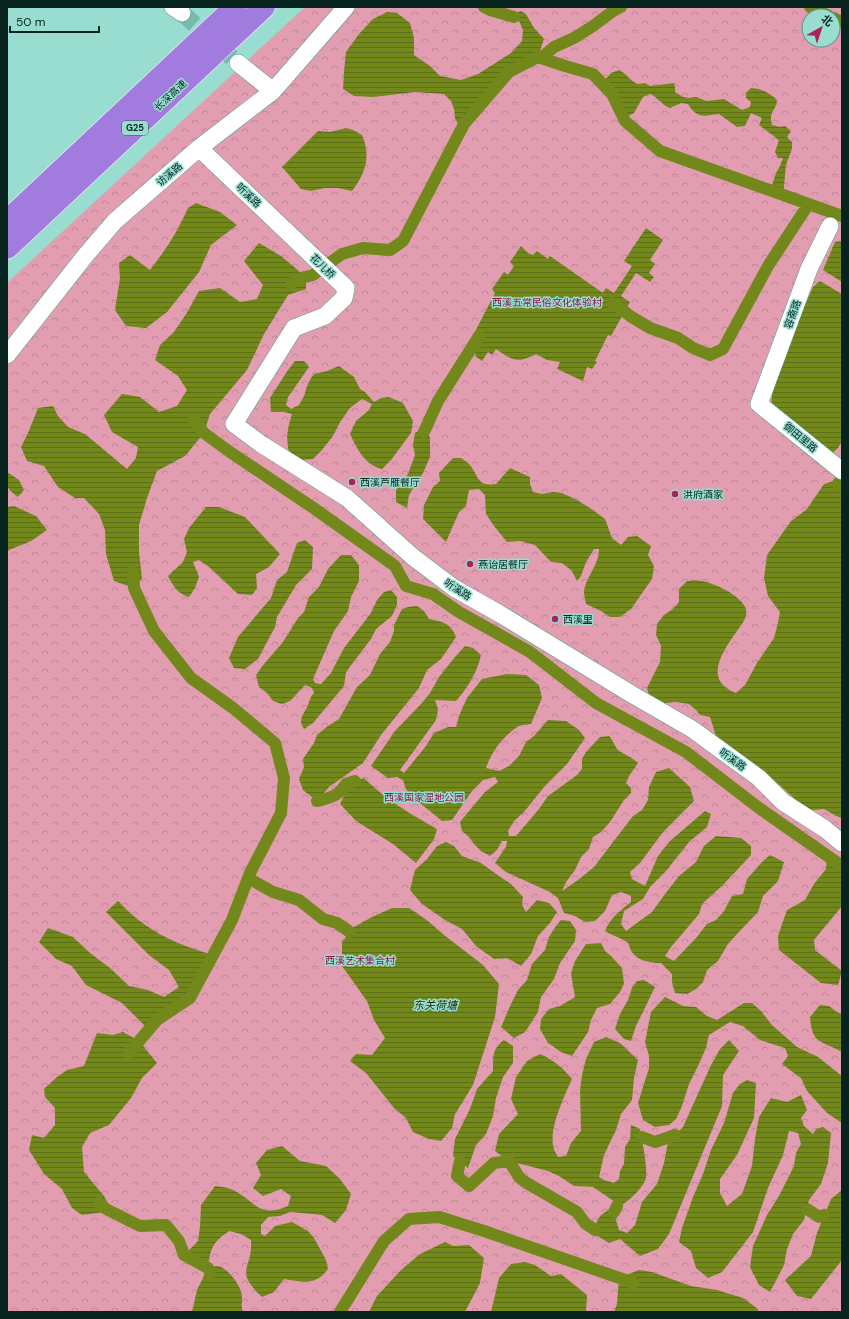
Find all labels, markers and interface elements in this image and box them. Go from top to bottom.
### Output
scale bar [10,8,99,34]
north arrow [801,8,841,48]
text: 北 [819,11,836,29]
text: 50 m [16,14,45,30]
street label: 长深高速 [151,77,189,114]
road number: G25 [122,121,148,135]
street label: 访溪路 [154,160,185,189]
street label: 听溪路 [233,180,264,210]
street label: 花儿桥 [307,251,338,281]
park label: 西溪五常民俗文化体验村 [492,296,602,309]
street label: 容斋路 [781,298,804,330]
street label: 御田里路 [781,420,820,455]
place label: 西溪芦雁餐厅 [360,476,420,489]
marker: 西溪芦雁餐厅 [347,477,357,487]
place label: 洪府酒家 [683,488,724,501]
marker: 洪府酒家 [670,489,680,499]
place label: 燕诒居餐厅 [478,558,528,571]
marker: 燕诒居餐厅 [465,559,475,569]
street label: 听溪路 [442,576,474,603]
place label: 西溪里 [563,613,593,626]
marker: 西溪里 [550,614,560,624]
street label: 听溪路 [717,745,749,773]
park label: 西溪国家湿地公园 [384,791,464,804]
park label: 西溪艺术集合村 [325,954,395,967]
water label: 东关荷塘 [413,998,459,1012]

